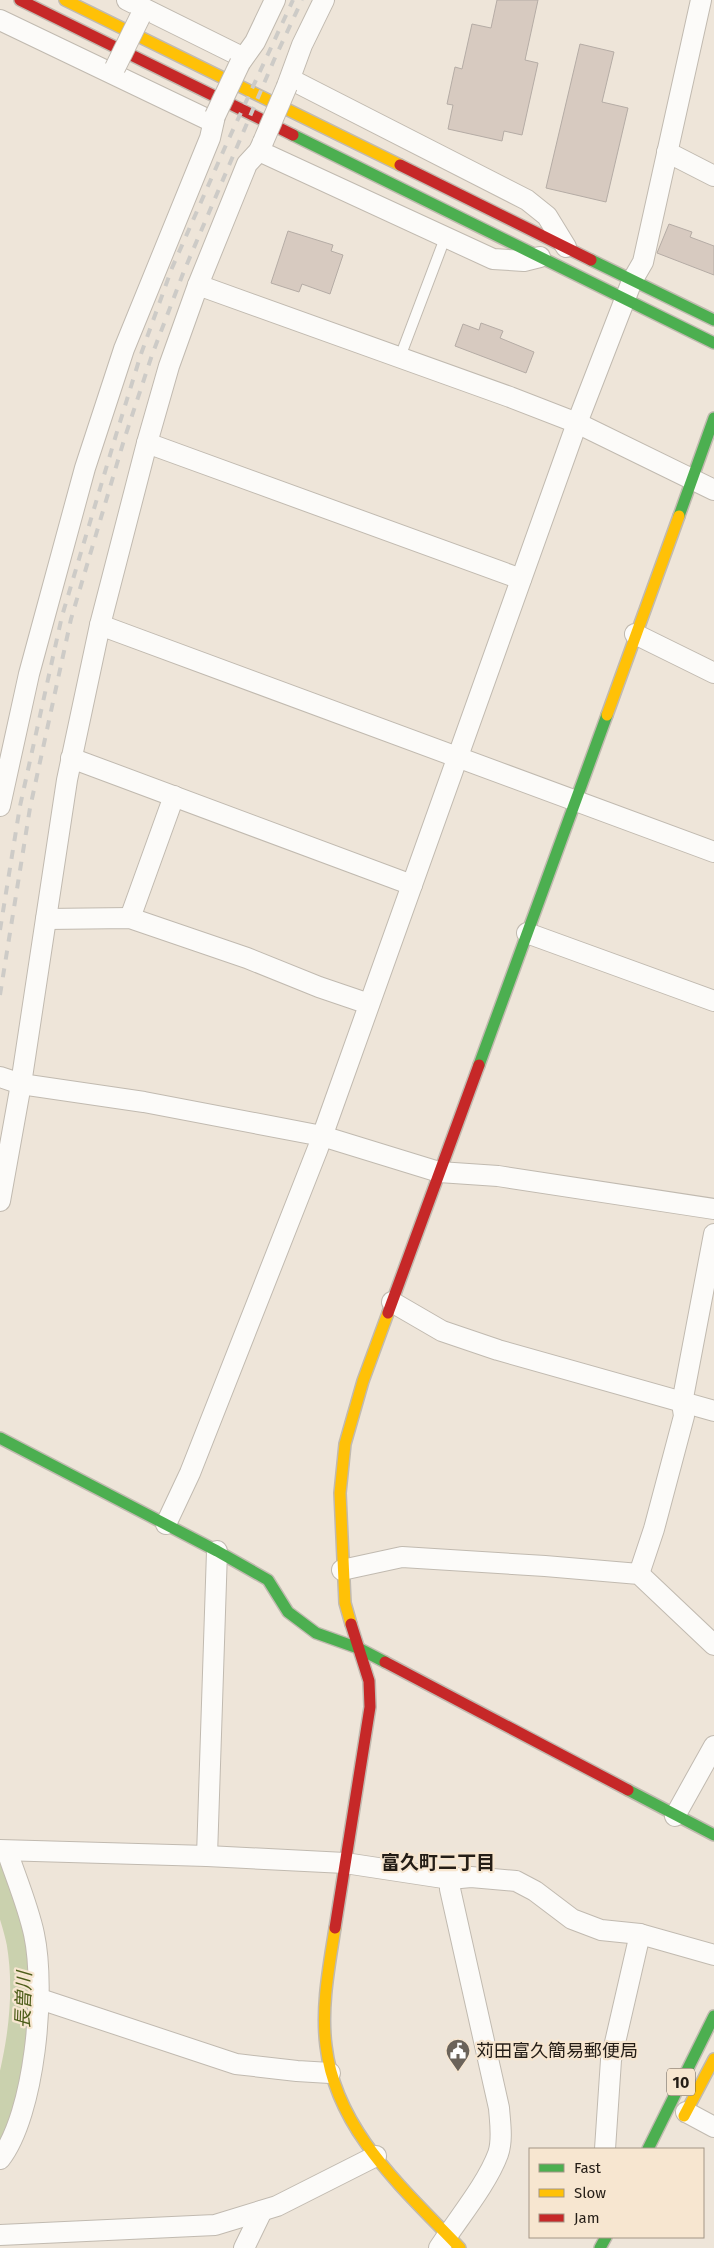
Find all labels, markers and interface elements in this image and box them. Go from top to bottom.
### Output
district label: 富久町二丁目 [381,1851,495,1874]
water label: 長曽川 [11,1969,36,2029]
public building icon: 苅田富久簡易郵便局 [445,2038,471,2072]
place label: 苅田富久簡易郵便局 [476,2040,638,2062]
road number: 10 [667,2068,695,2096]
legend [529,2148,704,2238]
text: Fast [574,2159,601,2177]
text: Slow [574,2184,606,2202]
text: Jam [574,2209,600,2227]

